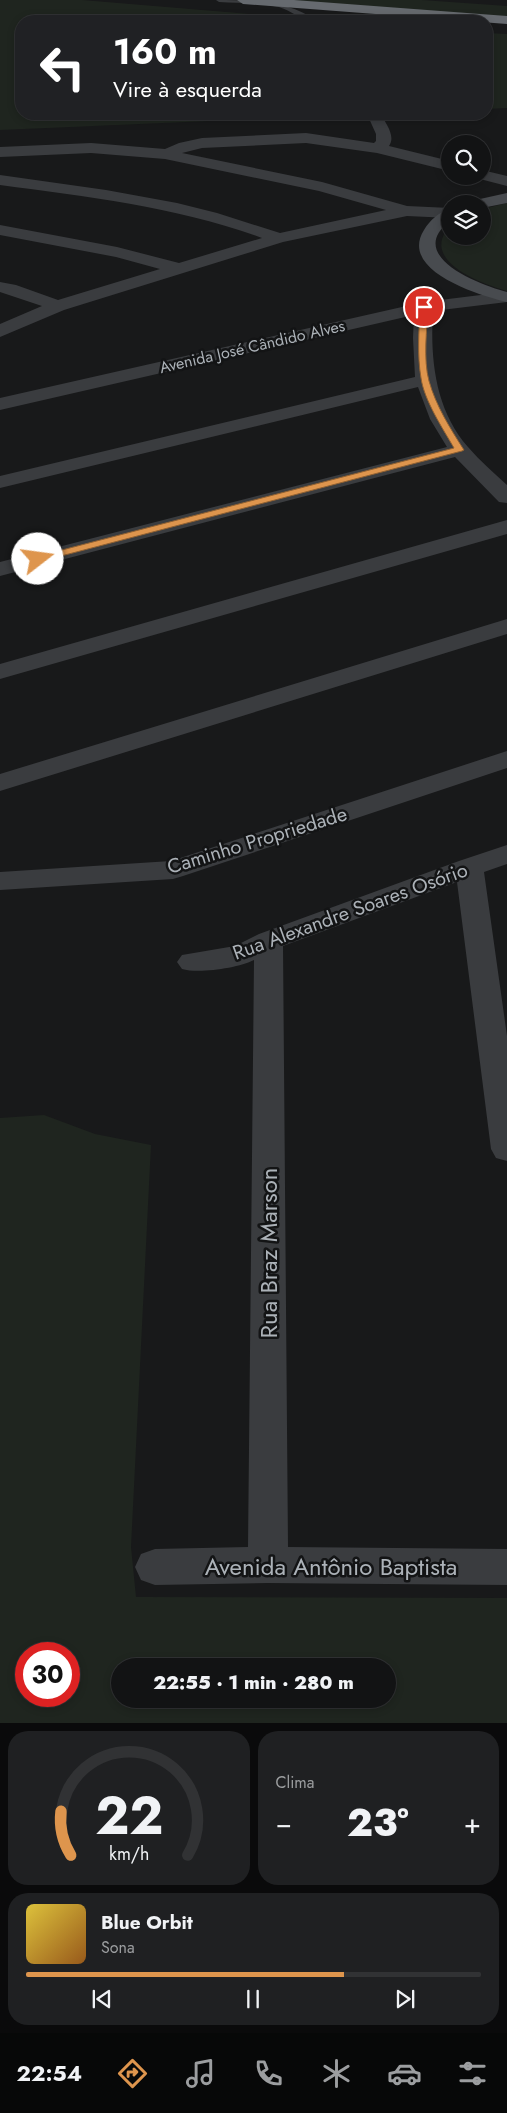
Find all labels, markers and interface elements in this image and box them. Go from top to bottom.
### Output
text: 160 m [113,27,217,77]
icon: left [30,35,95,100]
text: Vire à esquerda [113,73,262,105]
map controls [441,135,491,245]
button: search [441,135,491,185]
button: layers [441,195,491,245]
pin [403,286,445,328]
icon: arrive [410,293,438,321]
street label: Avenida José Cândido Alves [157,314,347,379]
position arrow [11,532,63,584]
street label: Caminho Propriedade [164,799,351,882]
street label: Rua Alexandre Soares Osório [229,855,472,968]
street label: Rua Braz Marson [251,1168,286,1338]
street label: Avenida Antônio Baptista [205,1549,457,1584]
speed limit sign: 30 [15,1642,80,1707]
text: 22:55 · 1 min · 280 m [153,1669,354,1696]
text: Clima [276,1771,314,1794]
text: 22 [95,1778,163,1854]
text: 23° [347,1795,409,1850]
text: − [276,1803,292,1844]
text: + [464,1803,481,1844]
text: km/h [109,1841,149,1867]
text: Blue Orbit [101,1909,193,1936]
text: Sona [101,1936,135,1959]
icon: previous [88,1985,116,2013]
icon: pause [239,1985,267,2013]
icon: next [391,1985,419,2013]
icon: directions [115,2056,150,2091]
icon: music [183,2056,218,2091]
icon: phone [251,2056,286,2091]
icon: climate [319,2056,354,2091]
icon: car [387,2056,422,2091]
icon: filters [455,2056,490,2091]
text: 22:54 [17,2057,82,2089]

